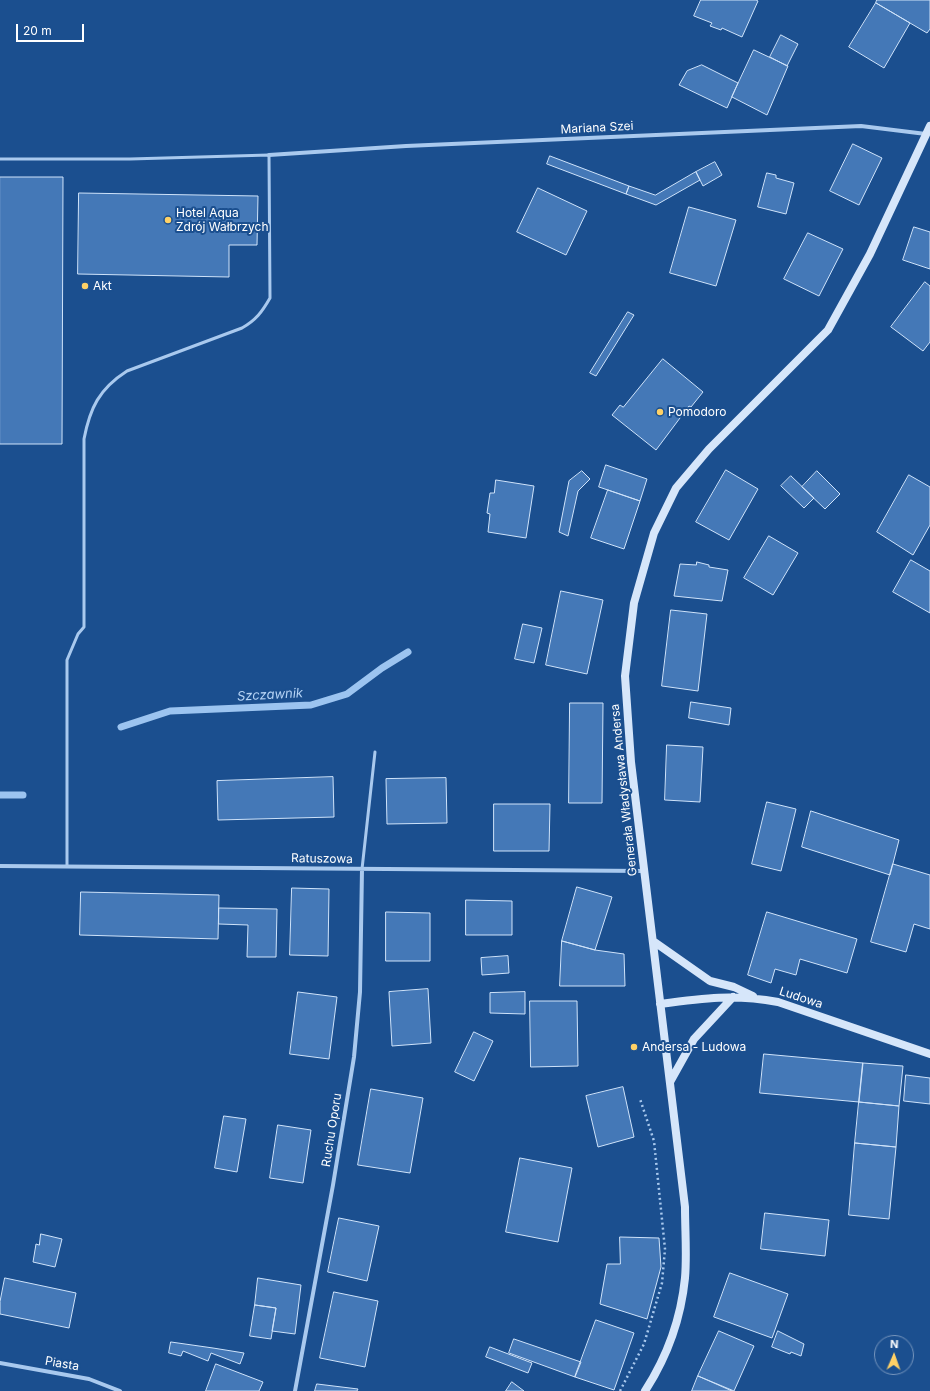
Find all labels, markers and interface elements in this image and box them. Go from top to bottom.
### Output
scale bar [18,16,86,42]
text: 20 m [23,23,52,38]
street label: Mariana Szei [560,119,634,137]
place label: Hotel Aqua Zdrój Wałbrzych [176,206,269,234]
marker: Hotel Aqua Zdrój Wałbrzych [163,215,173,225]
place label: Akt [93,279,112,293]
marker: Akt [80,281,90,291]
place label: Pomodoro [668,405,727,419]
marker: Pomodoro [655,407,665,417]
water label: Szczawnik [237,685,303,705]
street label: Generała Władysława Andersa [608,703,640,877]
street label: Ratuszowa [291,851,353,867]
street label: Ludowa [777,984,825,1012]
place label: Andersa - Ludowa [642,1040,746,1054]
marker: Andersa - Ludowa [629,1042,639,1052]
street label: Ruchu Oporu [319,1092,345,1168]
north arrow [874,1335,914,1375]
text: N [890,1337,899,1351]
street label: Piasta [44,1354,80,1374]

